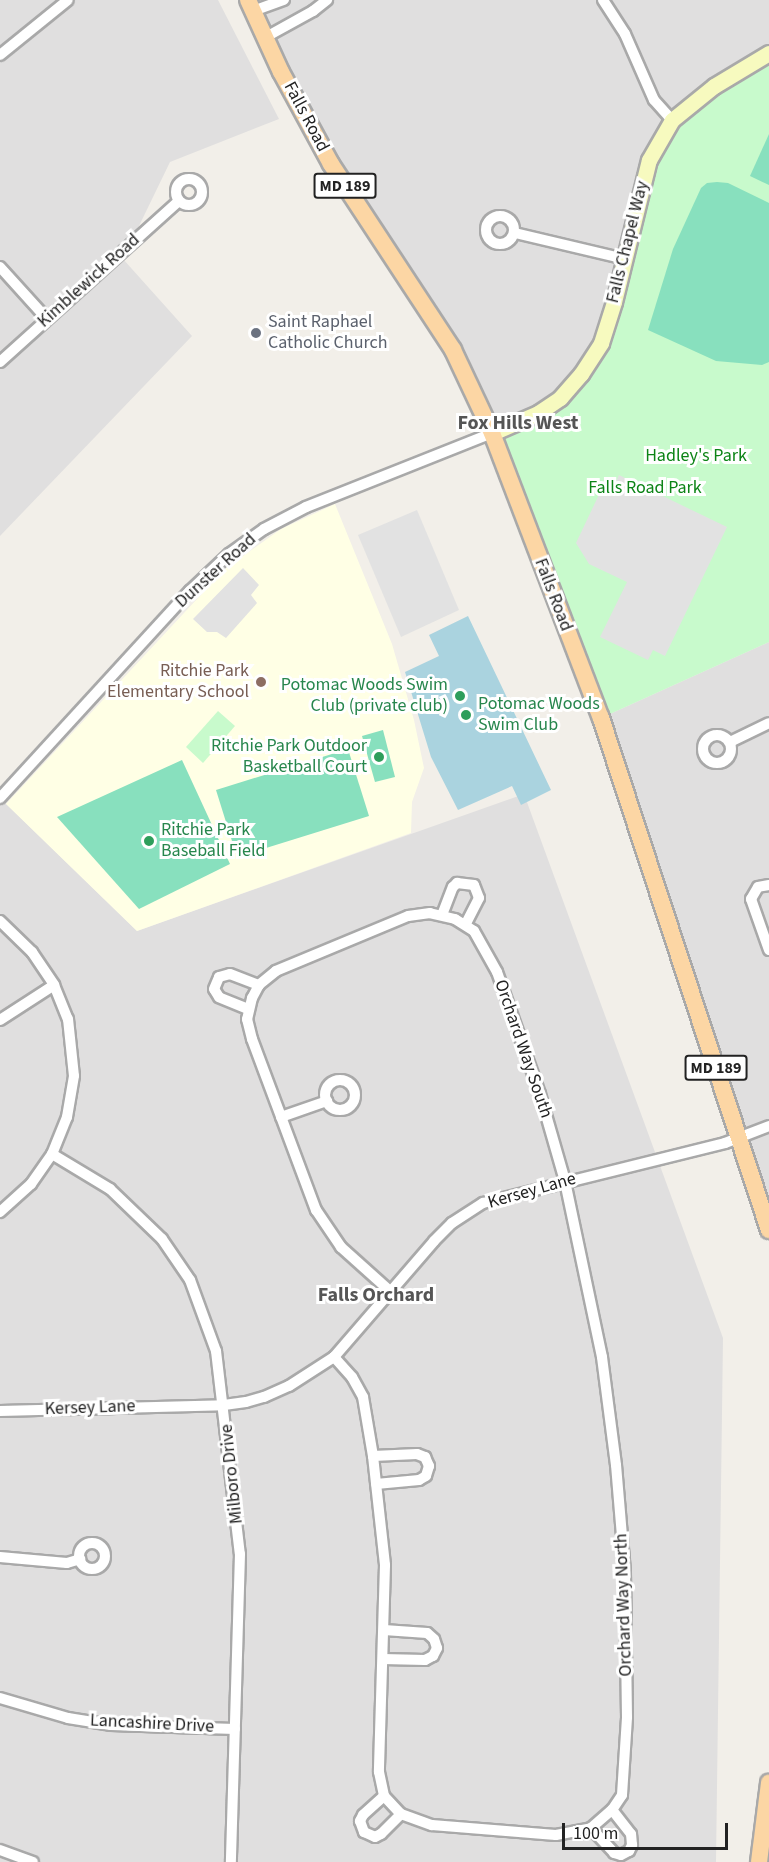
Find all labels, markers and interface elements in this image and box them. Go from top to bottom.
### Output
street label: Falls Road [279,78,333,156]
road number: MD 189 [314,173,376,199]
street label: Falls Chapel Way [602,179,654,305]
street label: Kimblewick Road [33,229,145,333]
place label: Saint Raphael Catholic Church [268,312,387,354]
marker: Saint Raphael Catholic Church [249,326,263,340]
district label: Fox Hills West [457,411,579,435]
park label: Hadley's Park [645,445,747,467]
park label: Falls Road Park [588,477,702,499]
street label: Dunster Road [171,529,261,613]
street label: Falls Road [529,556,577,634]
place label: Ritchie Park Elementary School [107,661,249,704]
marker: Ritchie Park Elementary School [254,675,268,689]
place label: Potomac Woods Swim Club (private club) [281,675,448,718]
marker: Potomac Woods Swim Club (private club) [453,689,467,703]
place label: Potomac Woods Swim Club [478,694,600,736]
marker: Potomac Woods Swim Club [459,708,473,722]
place label: Ritchie Park Outdoor Basketball Court [211,736,367,778]
marker: Ritchie Park Outdoor Basketball Court [372,750,386,764]
place label: Ritchie Park Baseball Field [161,820,266,862]
marker: Ritchie Park Baseball Field [142,834,156,848]
street label: Orchard Way South [489,977,557,1121]
road number: MD 189 [684,1055,748,1081]
street label: Kersey Lane [485,1168,579,1214]
district label: Falls Orchard [318,1283,434,1307]
street label: Kersey Lane [44,1396,136,1420]
street label: Milboro Drive [216,1423,248,1525]
street label: Orchard Way North [611,1533,637,1677]
street label: Lancashire Drive [89,1710,215,1738]
scale bar [565,1811,732,1849]
text: 100 m [573,1821,618,1846]

